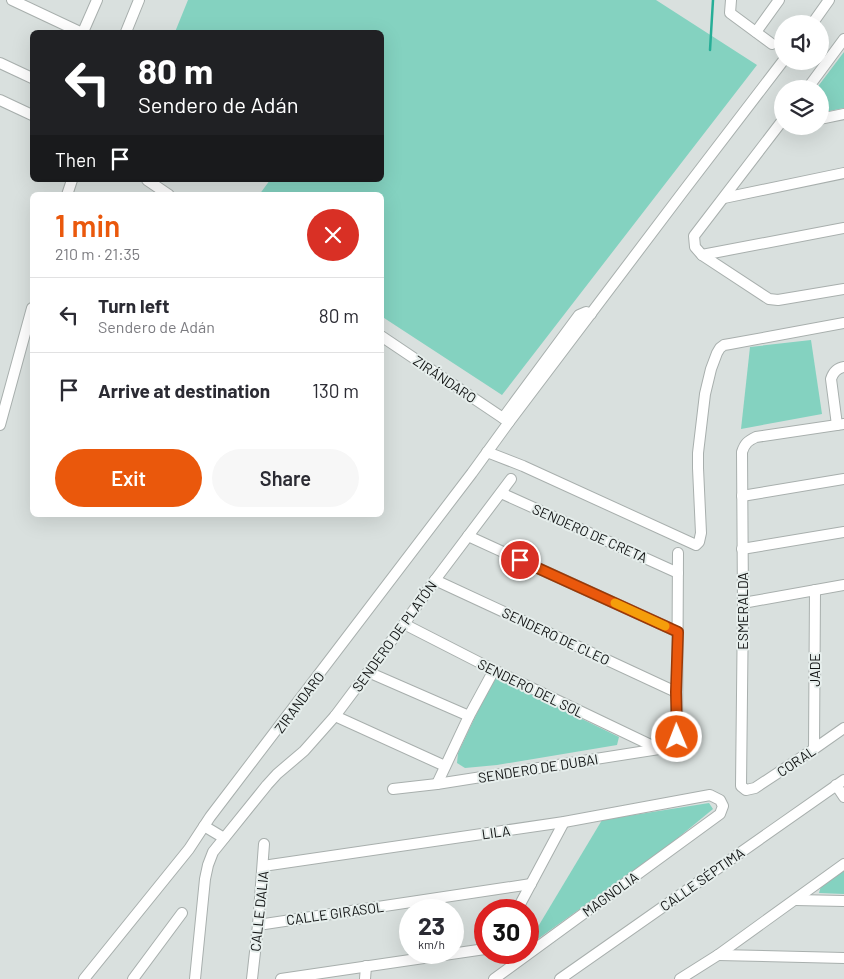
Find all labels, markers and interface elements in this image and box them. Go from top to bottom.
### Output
map controls [774,15,829,135]
button: sound [774,15,829,70]
text: 80 m [138,49,213,91]
icon: left [55,50,120,115]
button: layers [774,80,829,135]
text: Sendero de Adán [138,91,299,117]
icon: arrive [106,145,134,173]
text: Then [55,148,96,171]
text: 1 min [55,207,120,243]
button: close [307,209,359,261]
text: 210 m · 21:35 [55,244,140,263]
text: Turn left [98,294,169,317]
icon: left [55,301,83,329]
text: 80 m [319,304,359,327]
text: Sendero de Adán [98,317,215,336]
street label: ZIRÁNDARO [410,352,480,406]
icon: arrive [55,376,83,404]
text: Arrive at destination [98,379,270,402]
text: 130 m [312,379,359,402]
button: Exit [55,449,202,507]
button: Share [212,449,359,507]
street label: SENDERO DE CRETA [530,500,651,566]
pin [499,539,541,581]
icon: arrive [506,546,534,574]
street label: ESMERALDA [734,572,751,650]
street label: SENDERO DE PLATÓN [348,577,440,695]
street label: SENDERO DE CLEO [500,604,612,668]
street label: JADE [806,653,823,687]
street label: SENDERO DEL SOL [475,655,587,721]
street label: ZIRANDARO [270,668,328,736]
position arrow [650,710,702,762]
street label: CORAL [774,742,819,780]
street label: SENDERO DE DUBAI [477,750,599,786]
street label: LILA [481,822,512,842]
street label: CALLE SÉPTIMA [656,843,748,914]
street label: MAGNOLIA [579,868,642,920]
street label: CALLE DALIA [246,869,272,952]
street label: CALLE GIRASOL [285,898,385,928]
speed limit sign: 30 [474,899,539,964]
text: 23 [418,910,445,940]
text: km/h [418,937,445,951]

